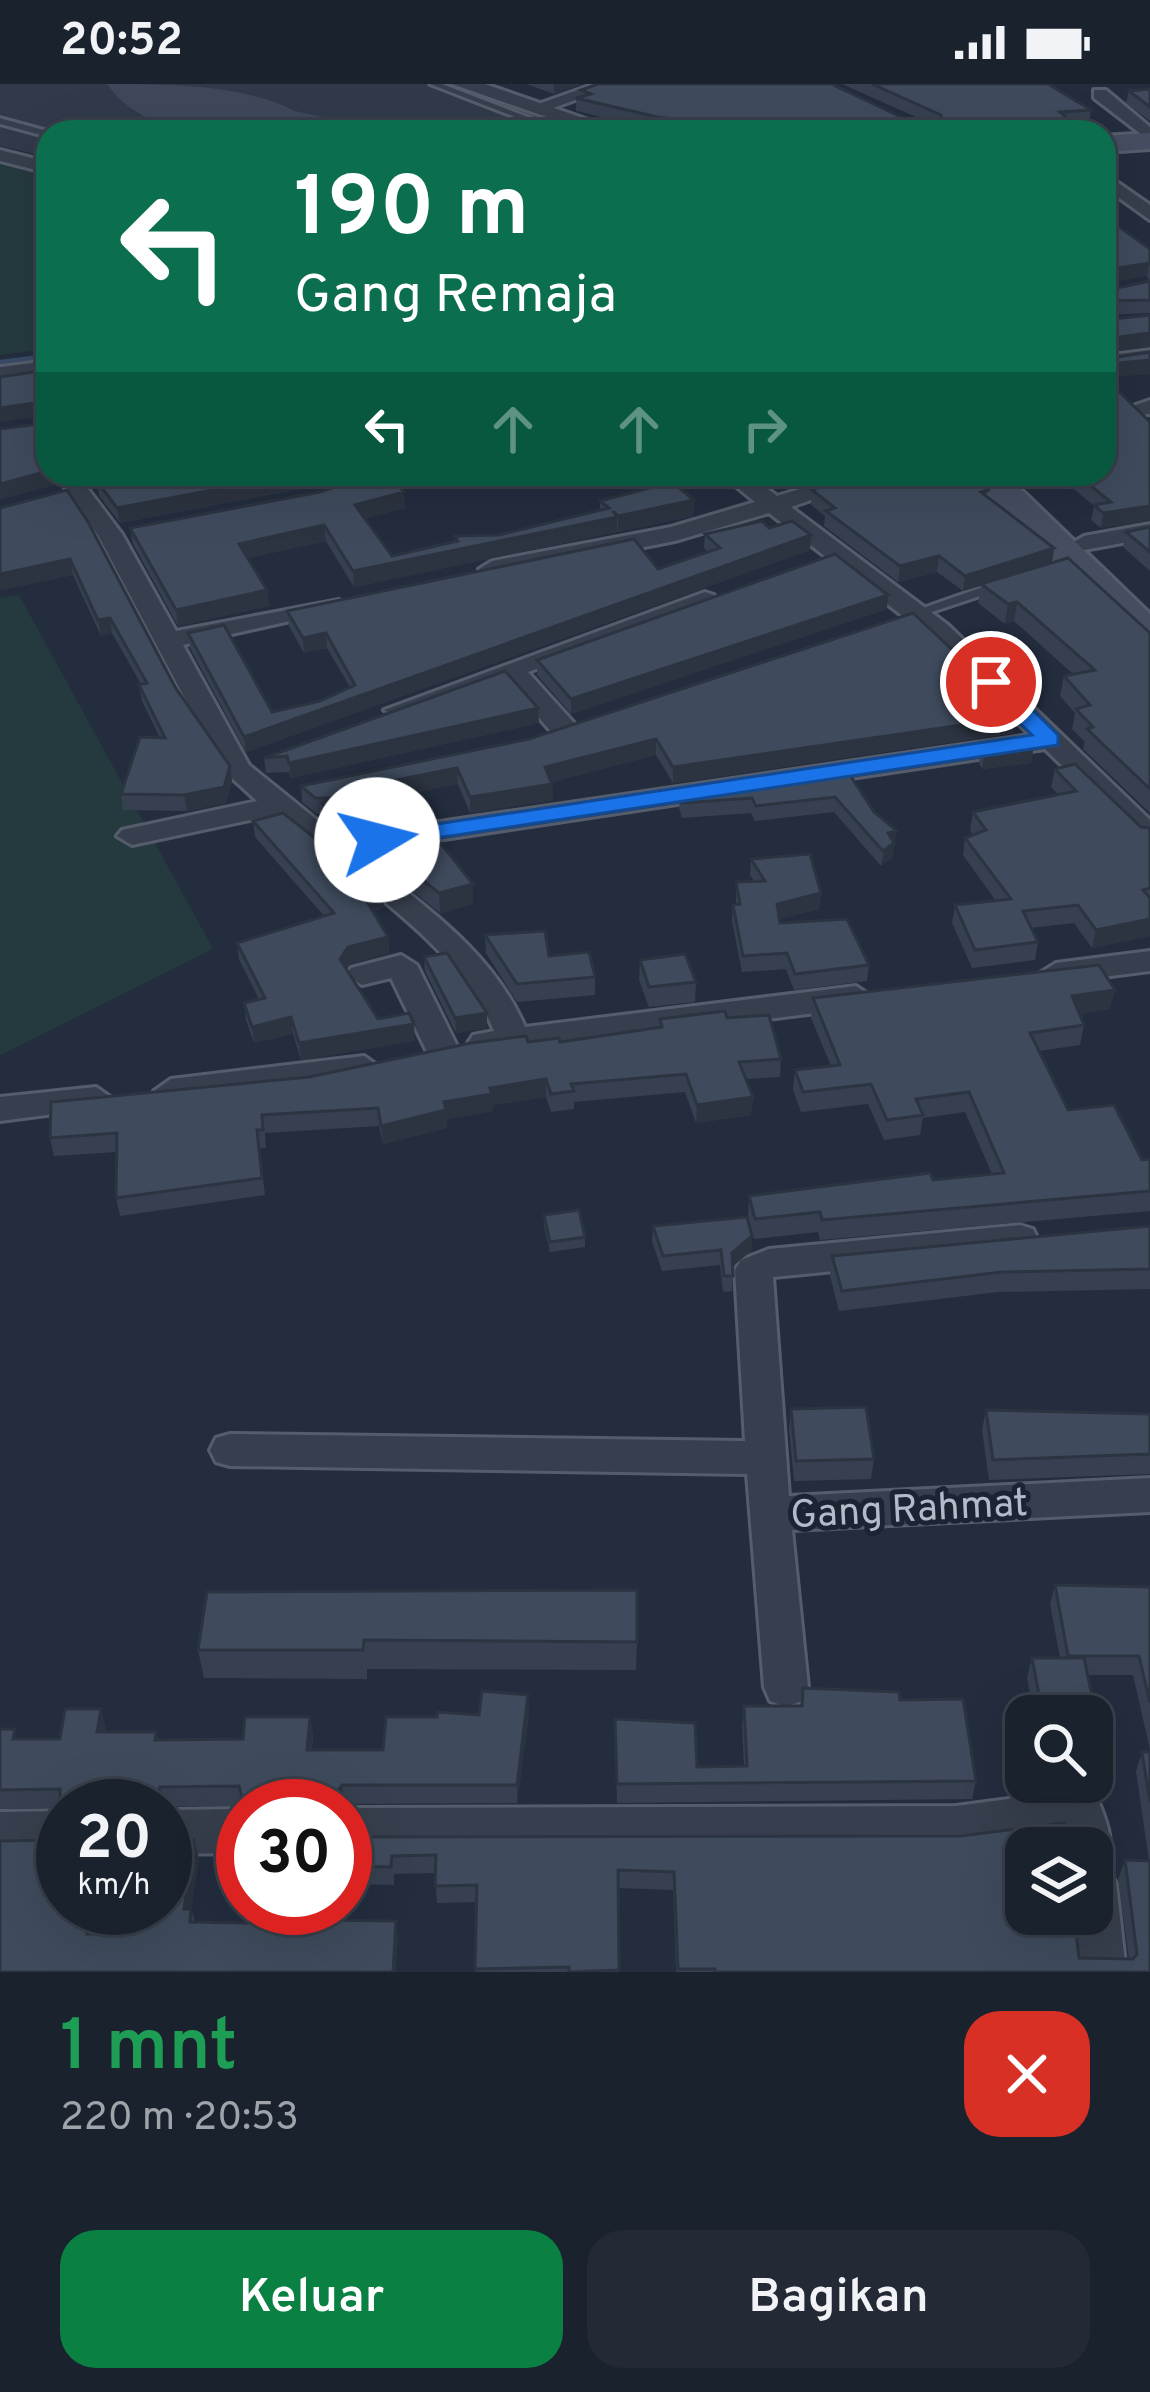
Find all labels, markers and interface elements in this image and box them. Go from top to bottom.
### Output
text: 20:52 [60,14,183,71]
text: 190 m [294,159,529,265]
icon: left [96,168,252,324]
text: Gang Remaja [294,263,617,332]
icon: left [354,396,420,462]
icon: ahead [480,396,546,462]
icon: ahead [606,396,672,462]
icon: right [732,396,798,462]
pin [940,631,1042,733]
icon: arrive [958,649,1024,715]
position arrow [314,777,440,903]
street label: Gang Rahmat [789,1481,1029,1542]
map controls [1005,1695,1113,1935]
button: search [1005,1695,1113,1803]
speed limit sign: 30 [216,1779,372,1935]
text: 20 [76,1804,152,1880]
button: layers [1005,1827,1113,1935]
text: km/h [78,1868,150,1905]
text: 1 mnt [60,2004,237,2096]
button: close [964,2011,1090,2137]
text: 220 m · 20:53 [60,2095,299,2144]
button: Keluar [60,2230,563,2368]
button: Bagikan [587,2230,1090,2368]

